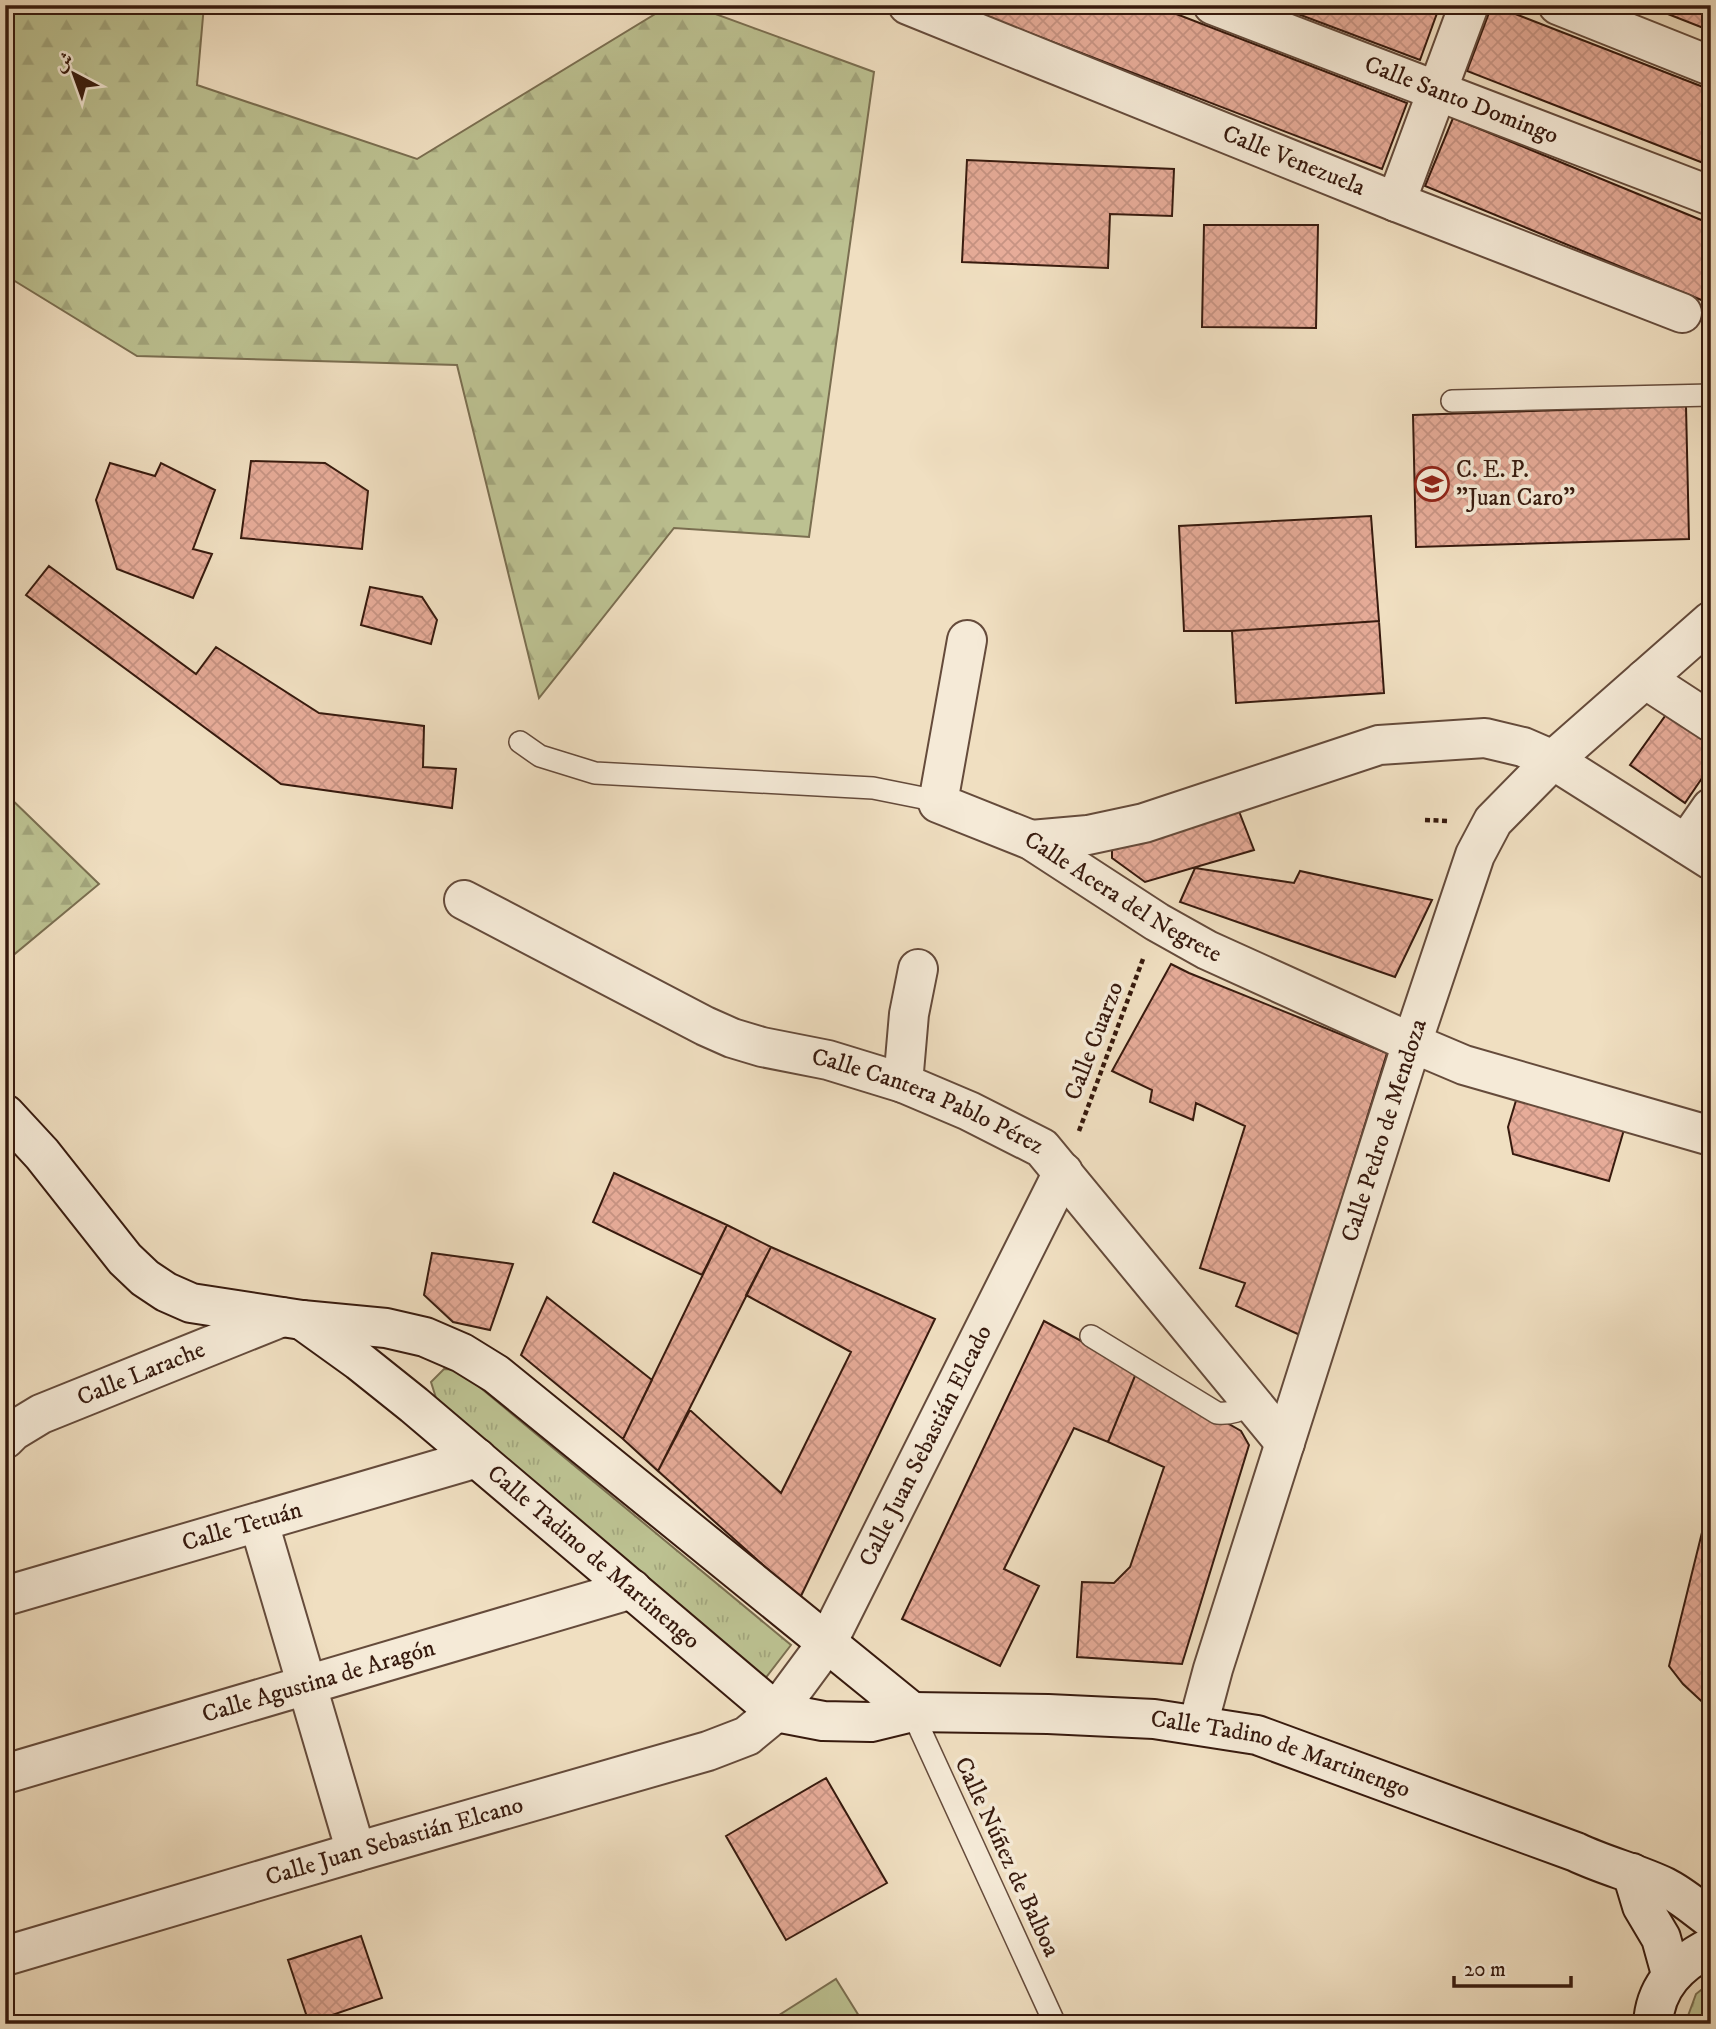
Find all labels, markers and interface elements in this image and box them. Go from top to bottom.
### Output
north arrow [38,38,108,108]
text: ش [49,47,78,77]
street label: Calle Santo Domingo [1360,50,1562,151]
street label: Calle Venezuela [1218,119,1370,203]
place label: C. E. P. "Juan Caro" [1456,455,1575,513]
school or university icon: C. E. P. "Juan Caro" [1413,465,1451,503]
street label: Calle Acera del Negrete [1018,825,1226,970]
street label: Calle Cuarzo [1058,978,1130,1104]
street label: Calle Pedro de Mendoza [1335,1014,1434,1246]
street label: Calle Cantera Pablo Pérez [809,1042,1049,1162]
street label: Calle Juan Sebastián Elcado [853,1320,999,1572]
street label: Calle Larache [73,1335,209,1413]
street label: Calle Tadino de Martinengo [481,1459,706,1656]
street label: Calle Tetuán [179,1495,306,1558]
street label: Calle Agustina de Aragón [199,1633,439,1730]
street label: Calle Tadino de Martinengo [1148,1704,1414,1805]
street label: Calle Núñez de Balboa [948,1752,1067,1962]
street label: Calle Juan Sebastián Elcano [262,1790,527,1893]
scale bar [1454,1945,1571,1989]
text: 20 m [1464,1957,1506,1983]

